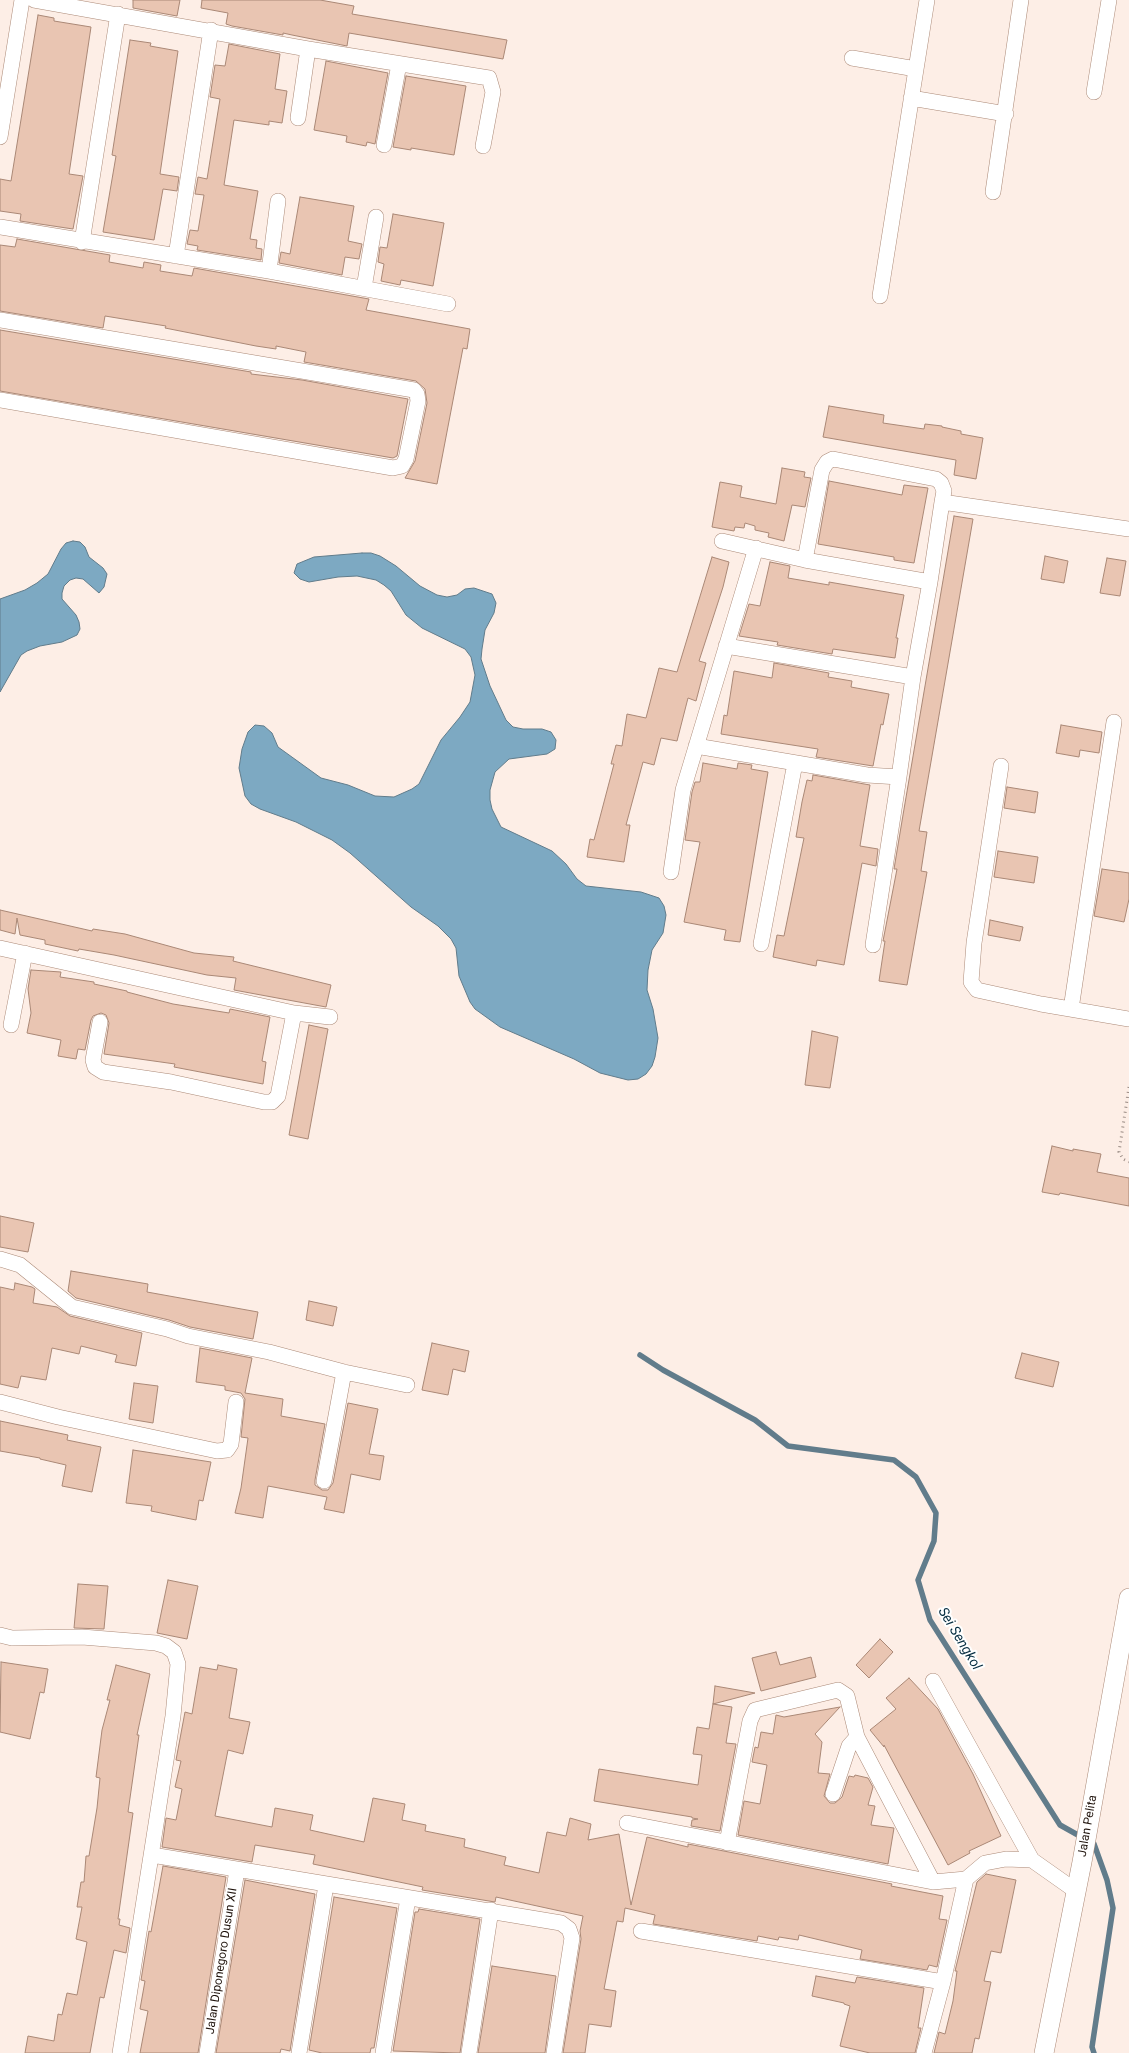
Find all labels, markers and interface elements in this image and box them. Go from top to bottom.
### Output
water label: Sei Sengkol [934,1605,984,1673]
street label: Jalan Pelita [1075,1794,1101,1858]
street label: Jalan Diponegoro Dusun XII [203,1887,241,2035]

